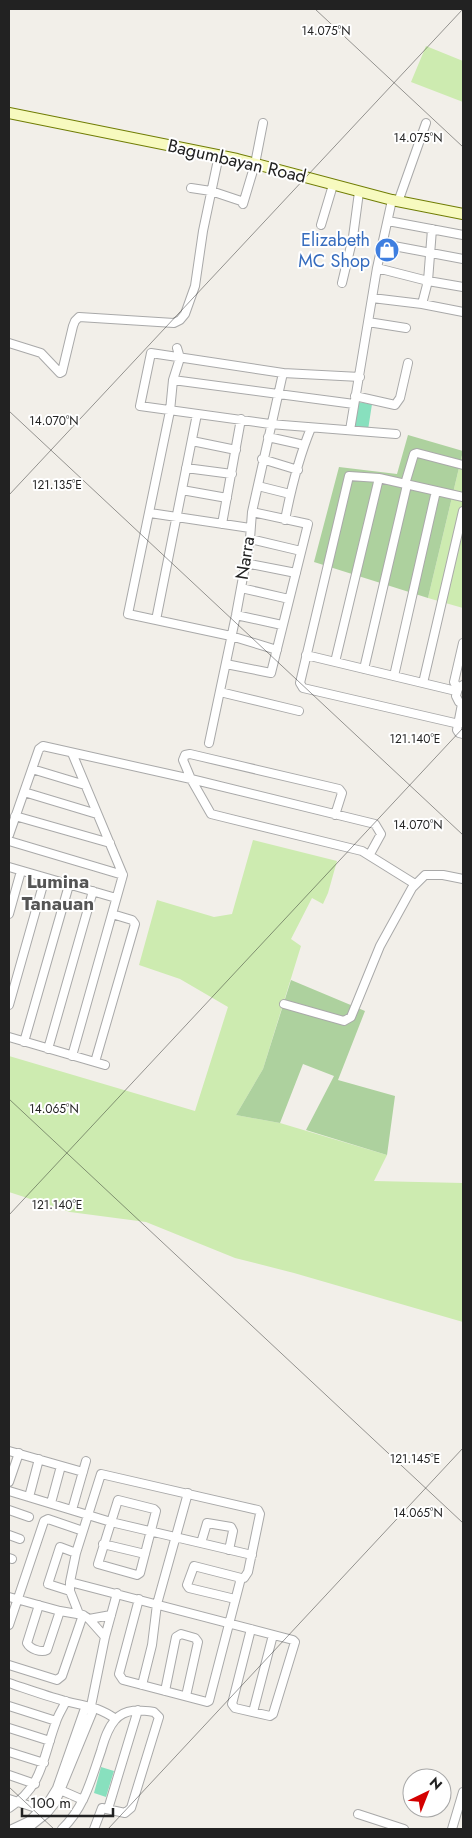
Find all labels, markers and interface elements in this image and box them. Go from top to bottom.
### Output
text: 14.075°N [302,22,350,40]
text: 14.075°N [394,129,442,147]
street label: Bagumbayan Road [165,132,309,190]
place label: Elizabeth MC Shop [298,227,370,274]
shop icon: Elizabeth MC Shop [374,237,400,263]
text: 14.070°N [29,412,79,430]
text: 121.135°E [32,476,82,494]
street label: Narra [229,534,261,582]
text: 121.140°E [390,730,440,748]
text: 14.070°N [393,816,443,834]
district label: Lumina Tanauan [22,868,94,917]
text: 14.065°N [29,1100,79,1118]
text: 121.140°E [32,1196,82,1214]
text: 121.145°E [390,1450,440,1468]
text: 14.065°N [393,1504,443,1522]
north arrow [402,1768,452,1818]
text: N [425,1772,447,1795]
scale bar [22,1786,114,1818]
text: 100 m [30,1792,71,1814]

